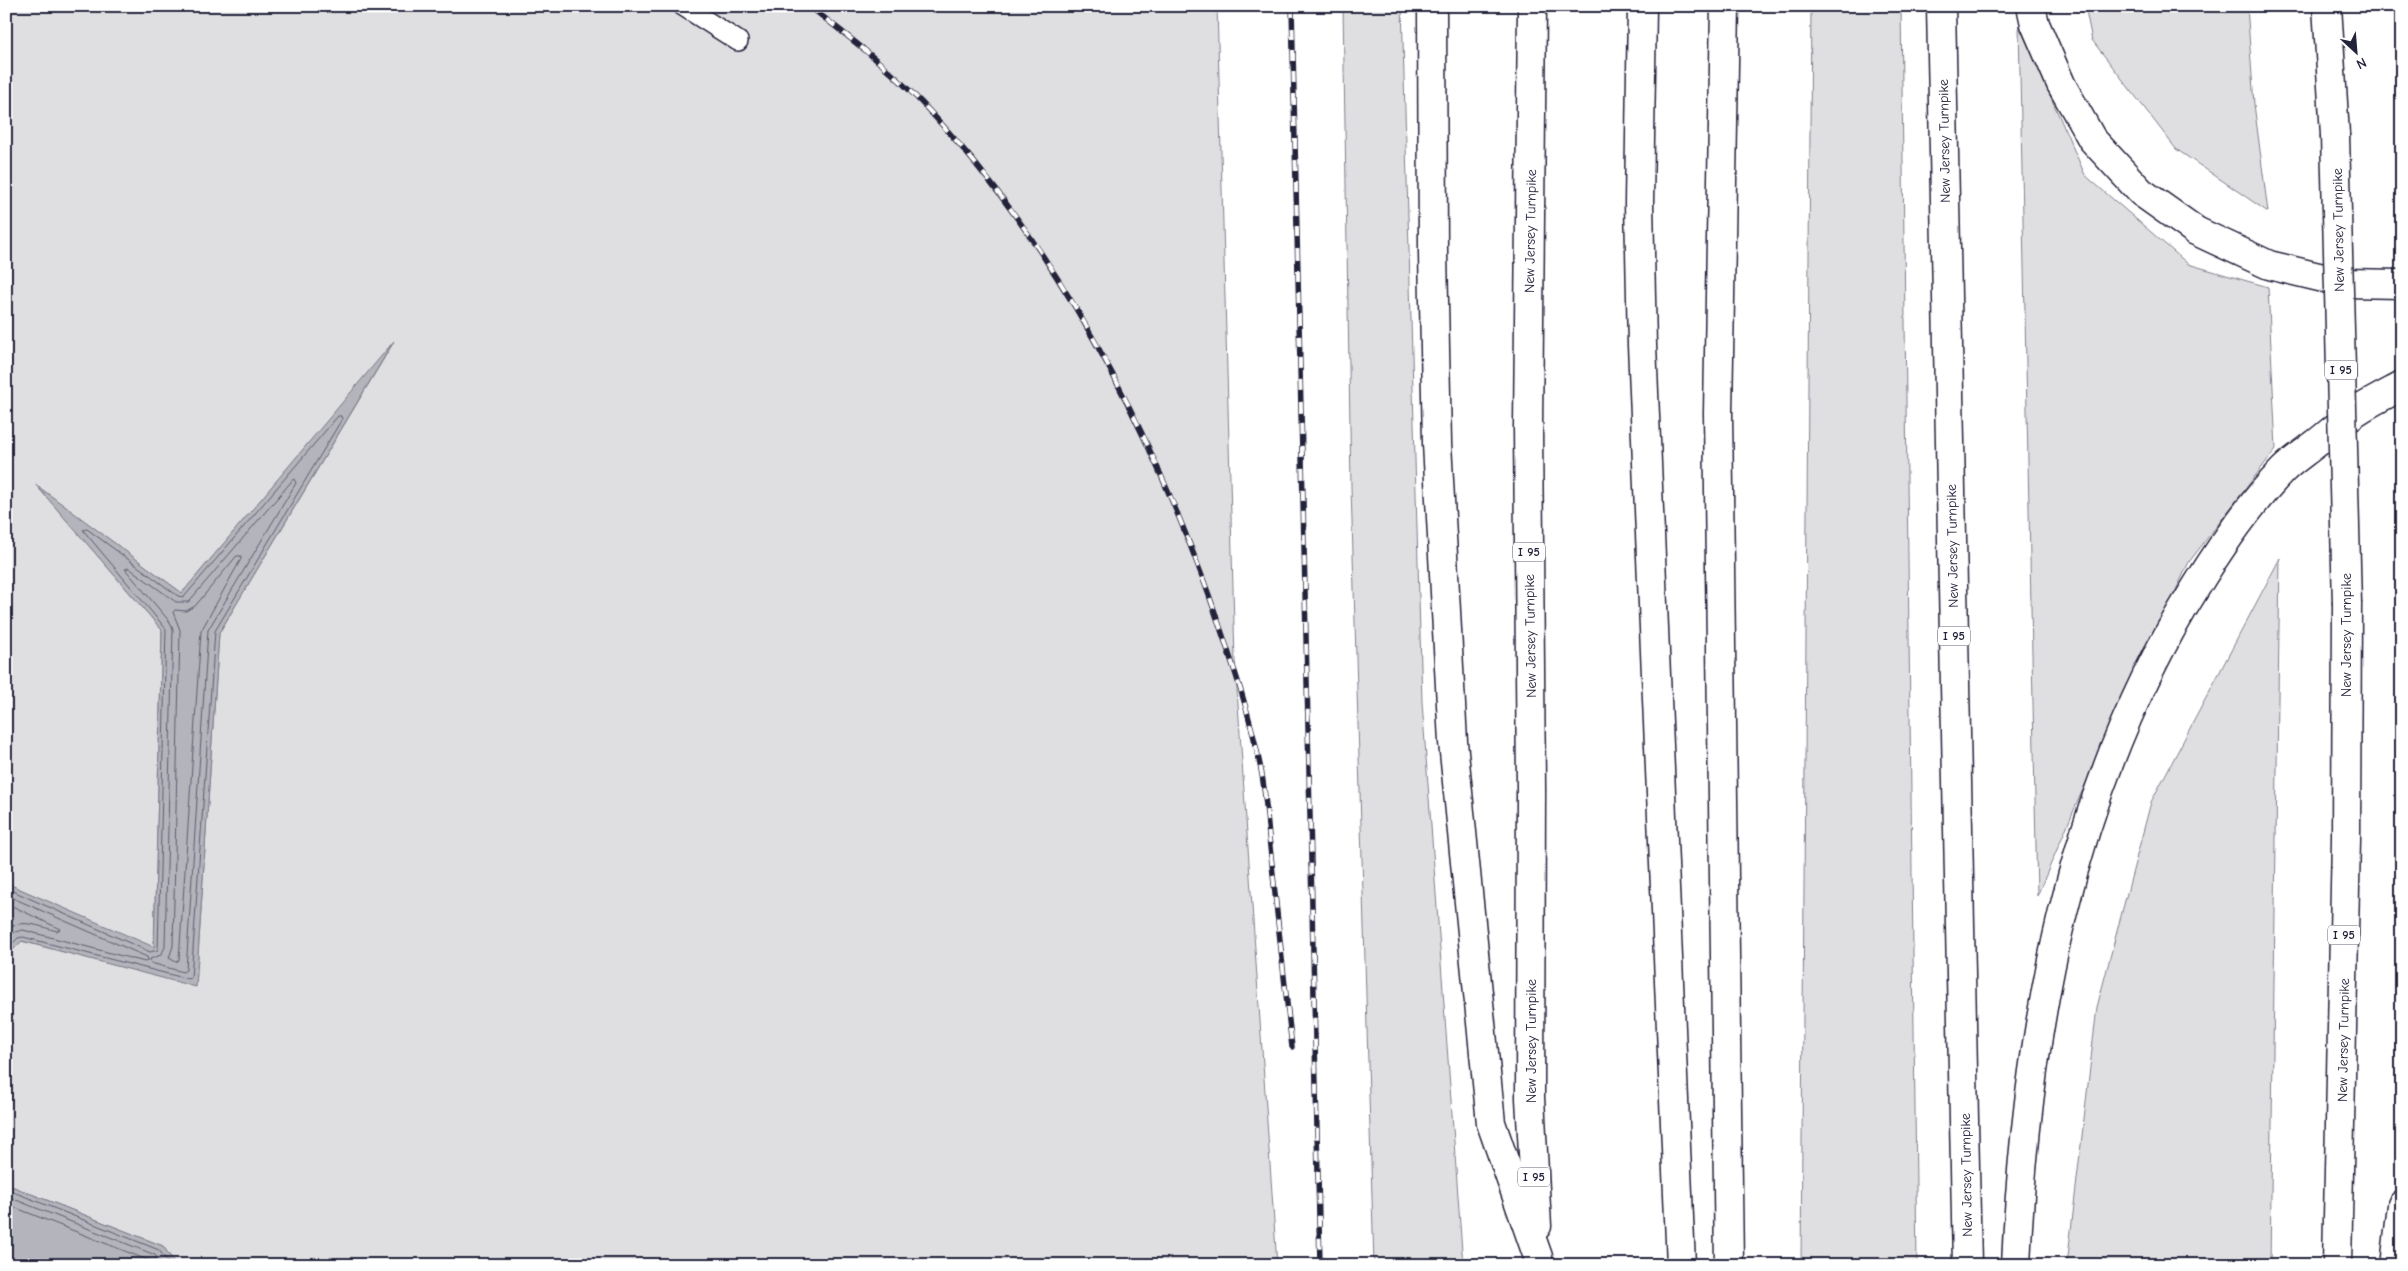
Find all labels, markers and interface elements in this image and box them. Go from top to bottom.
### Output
north arrow [2330,28,2380,78]
text: N [2354,54,2369,73]
street label: New Jersey Turnpike [1935,79,1954,203]
street label: New Jersey Turnpike [2329,168,2348,292]
street label: New Jersey Turnpike [1521,169,1540,293]
road number: I 95 [2325,360,2357,380]
street label: New Jersey Turnpike [1943,484,1962,608]
road number: I 95 [1513,542,1545,562]
street label: New Jersey Turnpike [2338,573,2355,697]
street label: New Jersey Turnpike [1521,574,1540,698]
road number: I 95 [1938,626,1970,646]
road number: I 95 [2328,926,2360,944]
street label: New Jersey Turnpike [2334,978,2353,1102]
street label: New Jersey Turnpike [1523,979,1540,1103]
street label: New Jersey Turnpike [1957,1113,1976,1237]
road number: I 95 [1518,1168,1550,1186]

